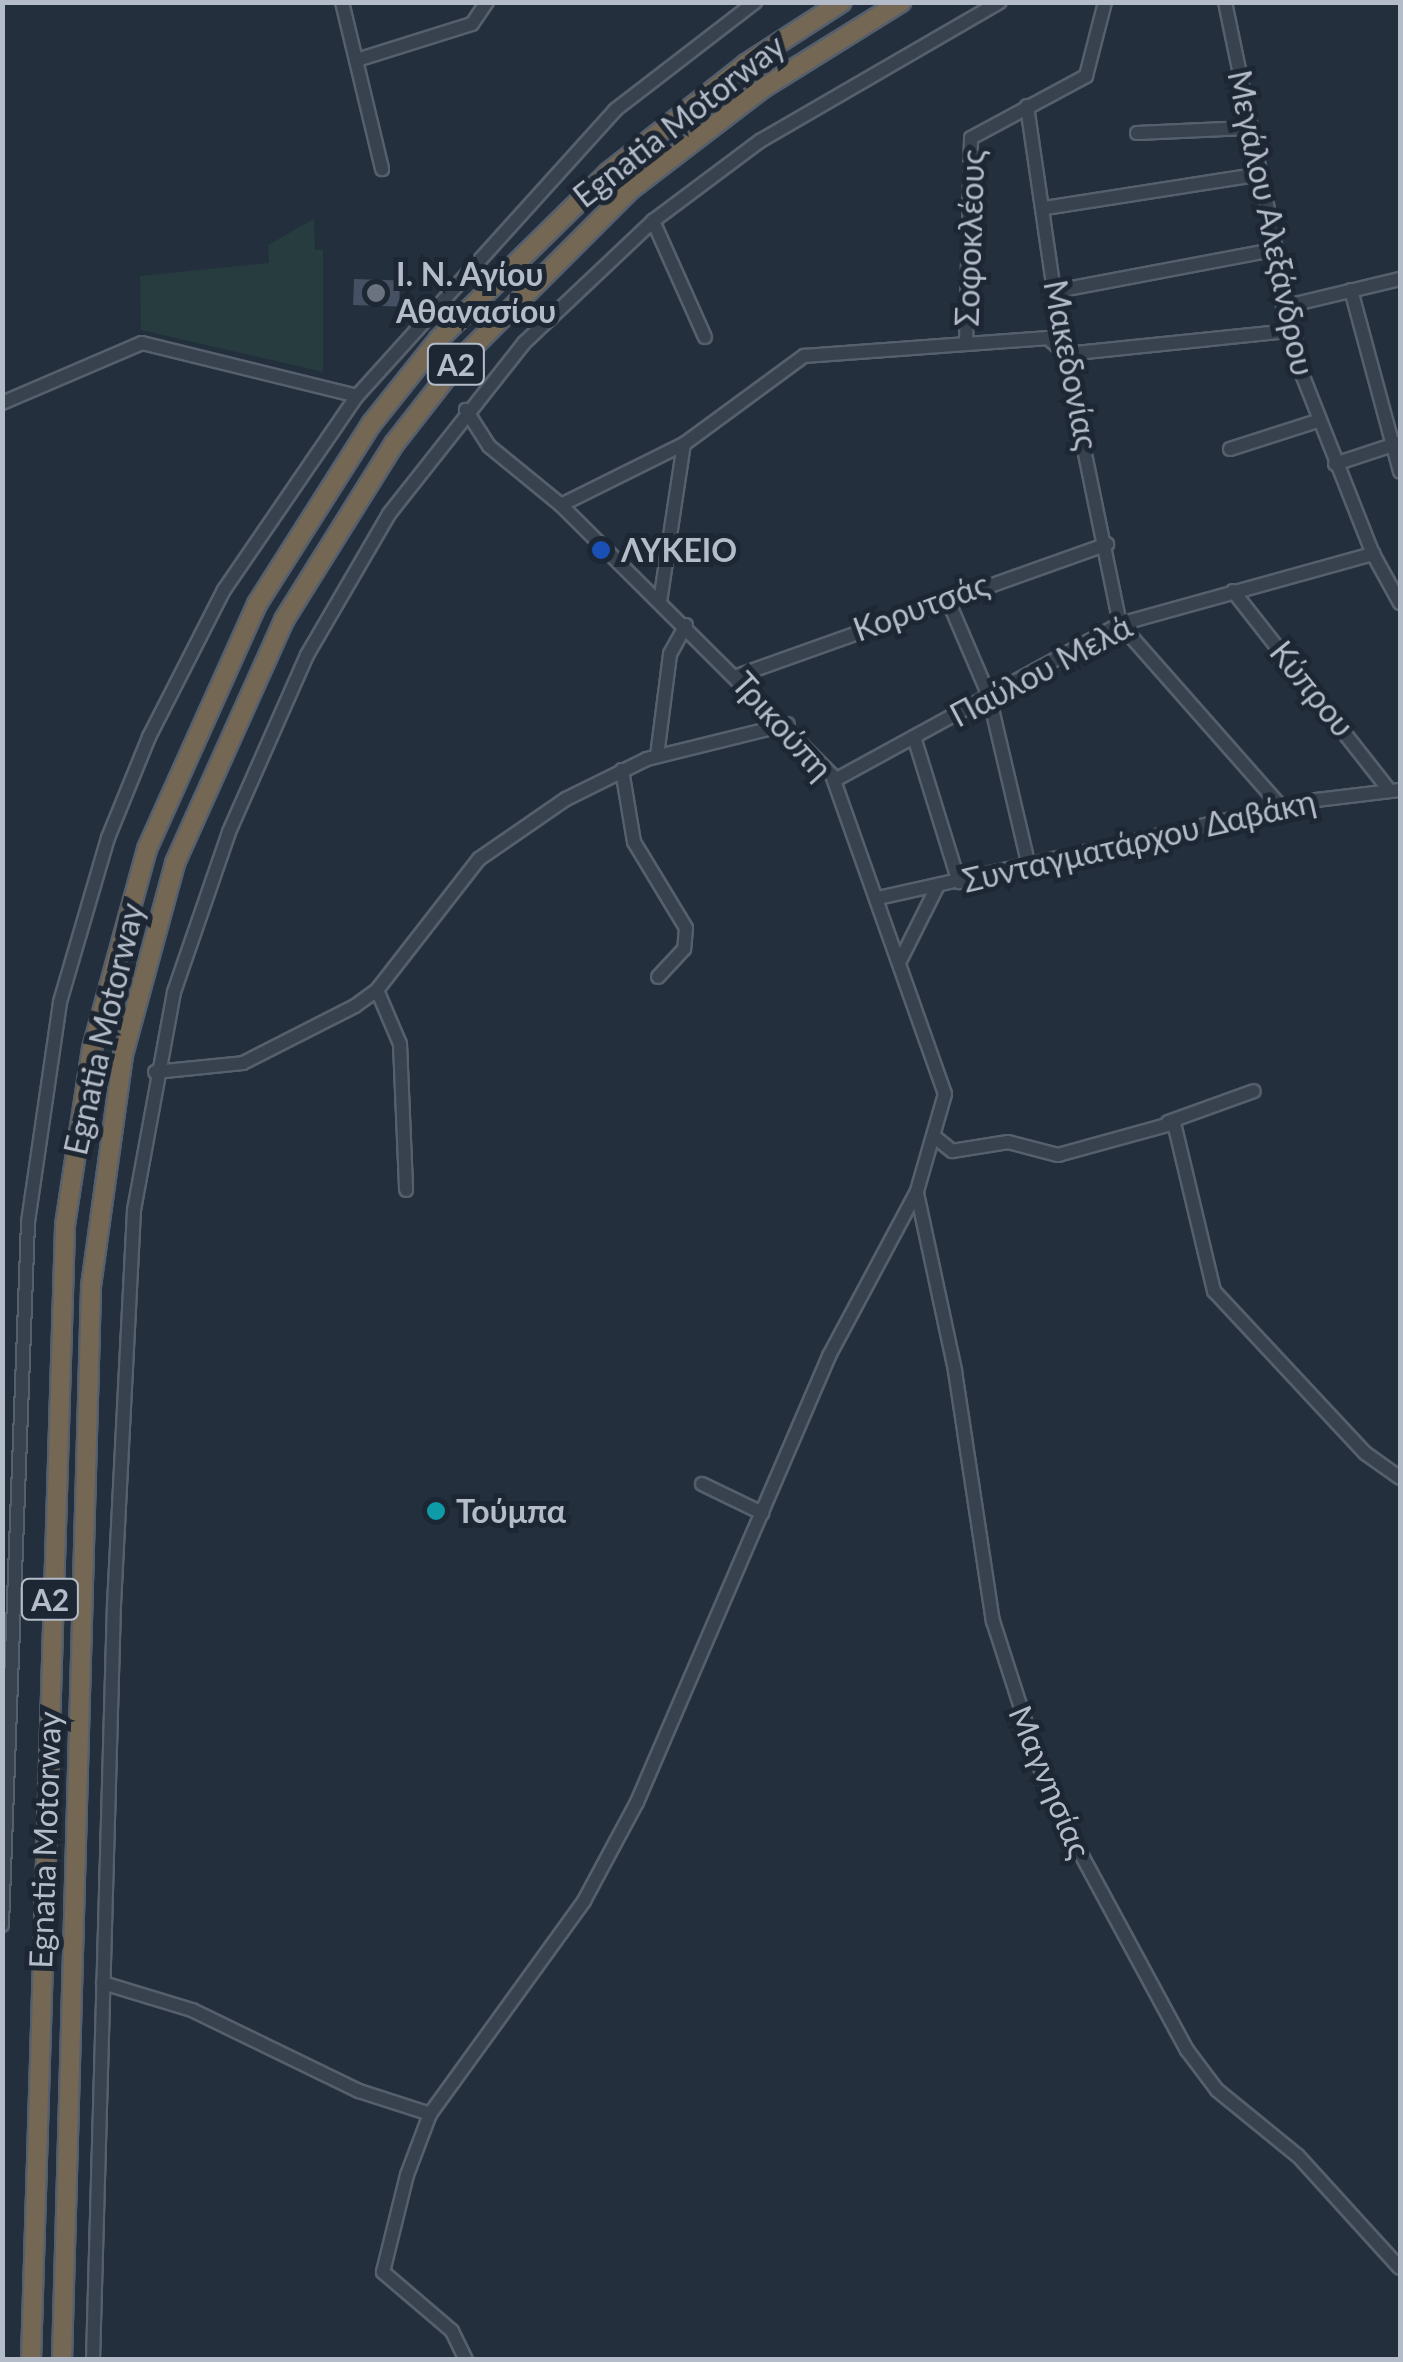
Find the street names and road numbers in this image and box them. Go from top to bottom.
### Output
street label: Egnatia Motorway [566,27,792,215]
street label: Μεγάλου Αλεξάνδρου [1220,66,1322,380]
street label: Σοφοκλέους [948,149,992,327]
street label: Μακεδονίας [1036,277,1106,453]
road number: Α2 [426,339,486,389]
street label: Κορυτσάς [848,565,994,649]
street label: Παύλου Μελά [944,607,1138,735]
street label: Κύπρου [1262,634,1362,744]
street label: Τρικούπη [724,665,840,787]
street label: Συνταγματάρχου Δαβάκη [958,782,1320,900]
street label: Egnatia Motorway [56,899,152,1159]
road number: Α2 [20,1574,80,1624]
street label: Μαγνησίας [1001,1700,1099,1864]
street label: Egnatia Motorway [21,1711,69,1969]

